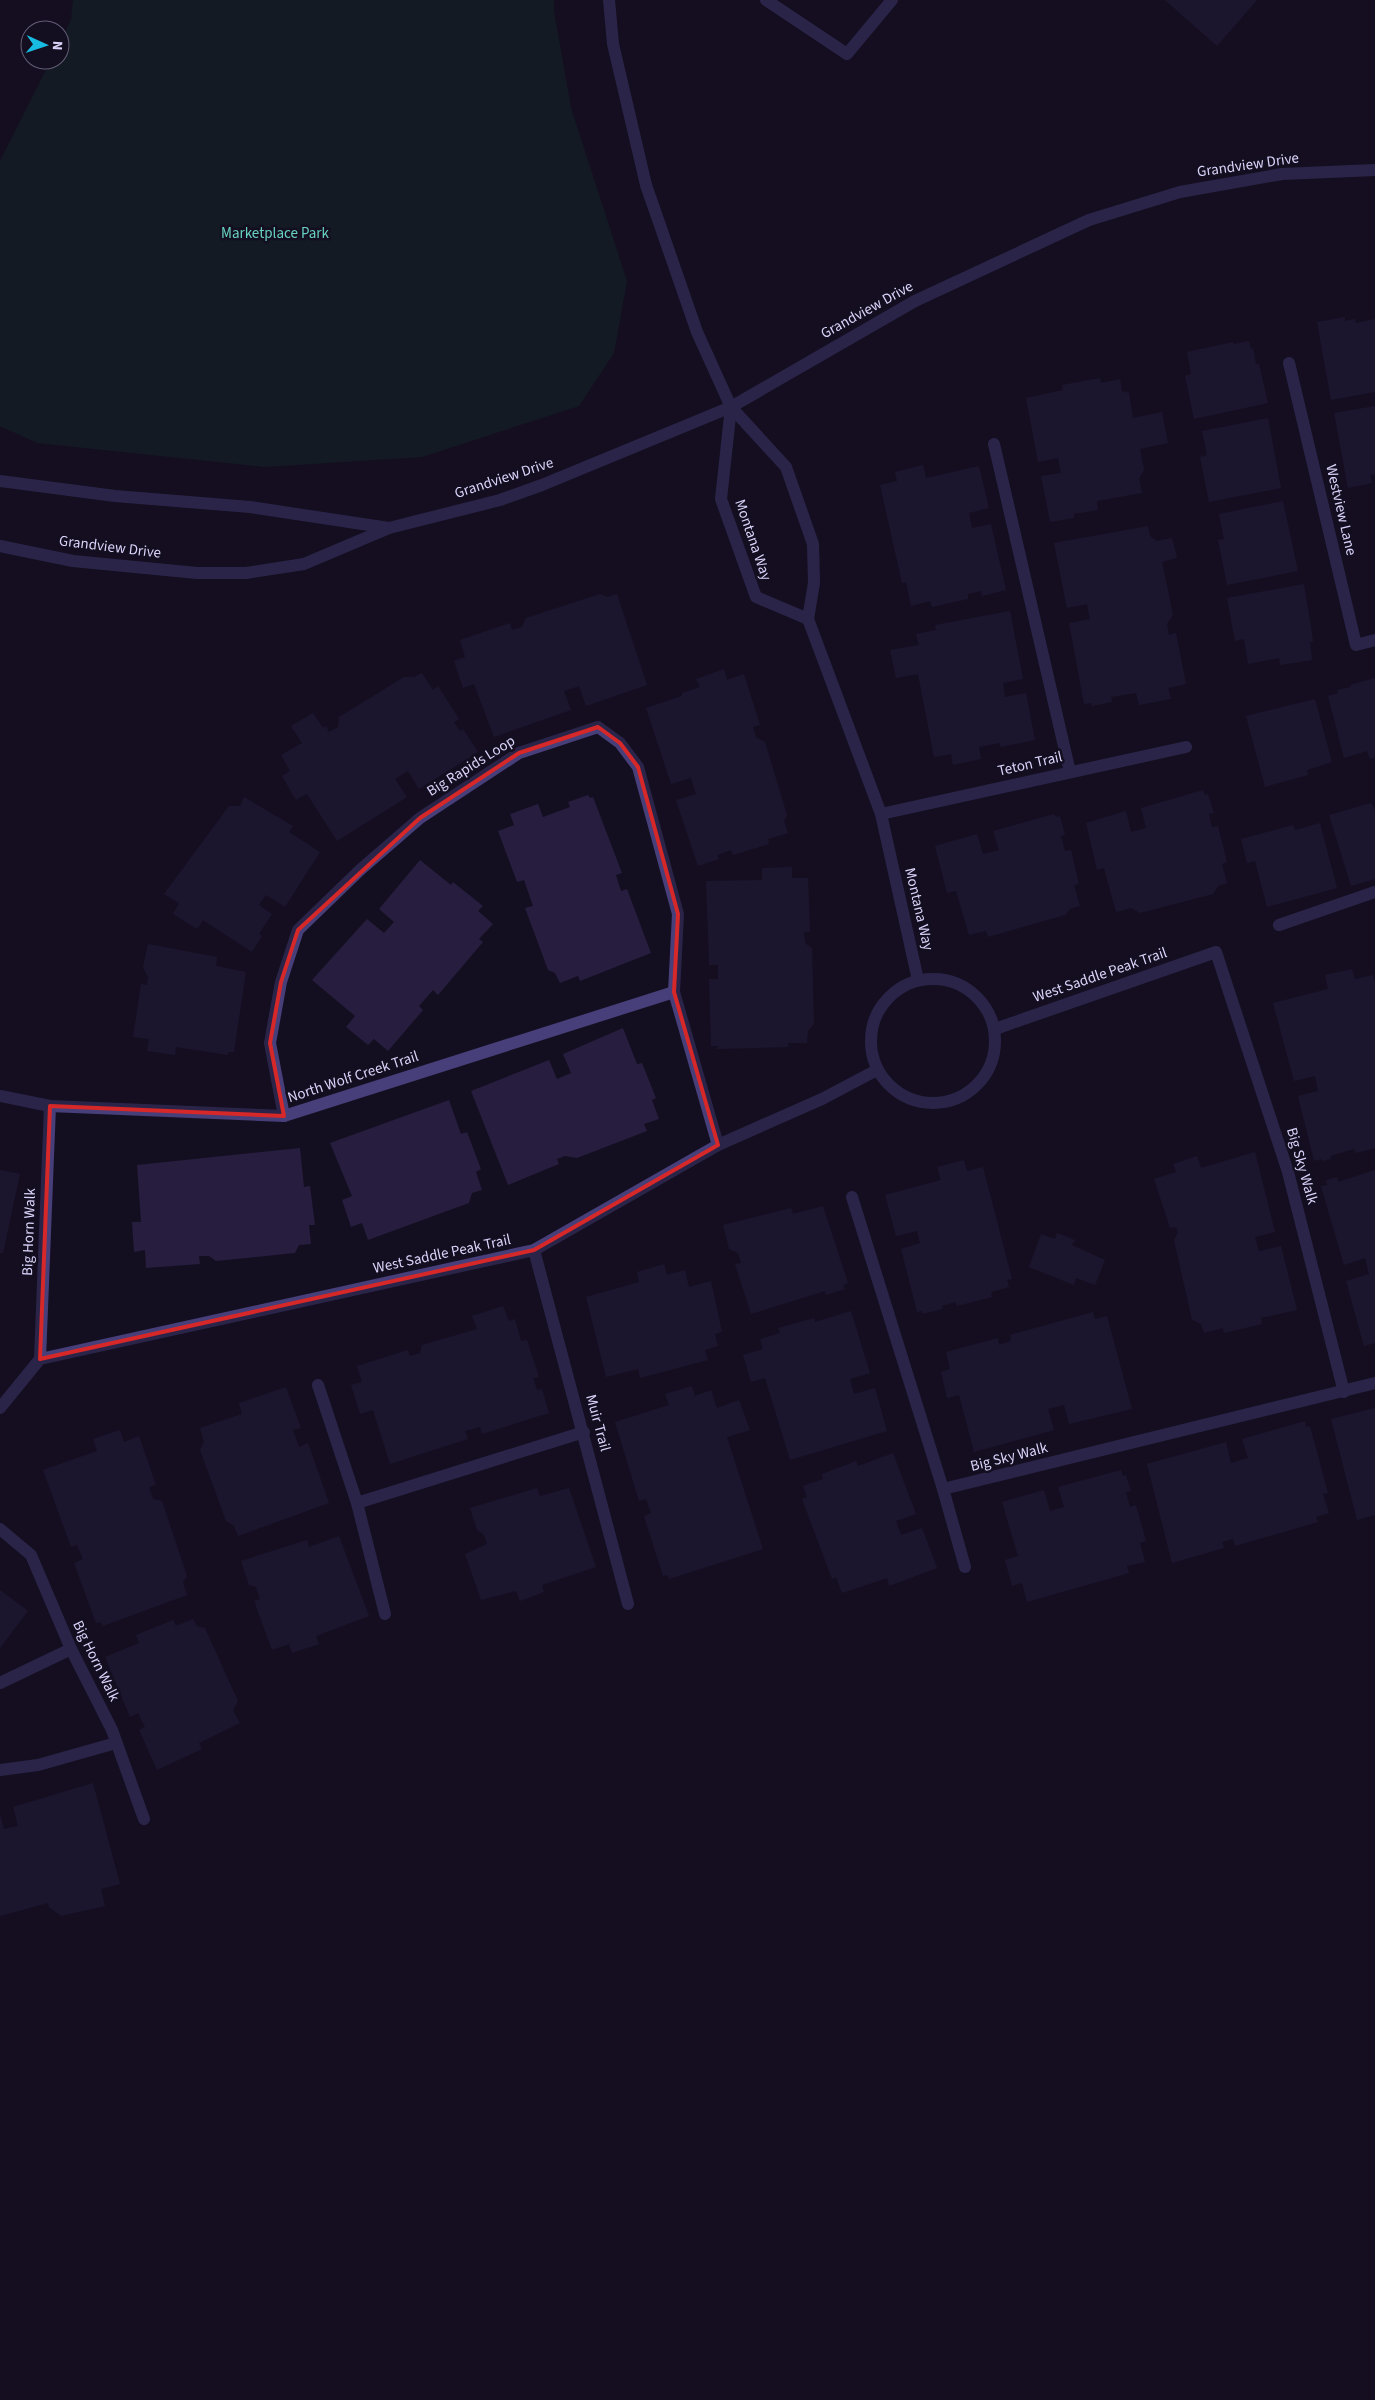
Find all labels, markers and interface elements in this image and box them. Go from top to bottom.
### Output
north arrow [20,20,70,70]
text: N [47,40,67,51]
street label: Grandview Drive [1196,147,1300,183]
park label: Marketplace Park [221,223,330,244]
street label: Grandview Drive [817,276,917,344]
street label: Grandview Drive [452,452,556,504]
street label: Westview Lane [1320,462,1362,558]
street label: Montana Way [729,497,777,583]
street label: Grandview Drive [58,530,162,564]
street label: Big Rapids Loop [423,730,519,802]
street label: Teton Trail [996,746,1065,782]
street label: Montana Way [899,866,939,952]
street label: West Saddle Peak Trail [1030,942,1170,1008]
street label: North Wolf Creek Trail [285,1046,421,1108]
street label: Big Sky Walk [1281,1125,1323,1207]
street label: Big Horn Walk [17,1187,41,1276]
street label: West Saddle Peak Trail [371,1229,513,1279]
street label: Muir Trail [580,1392,616,1454]
street label: Big Sky Walk [968,1437,1050,1477]
street label: Big Horn Walk [67,1617,125,1706]

